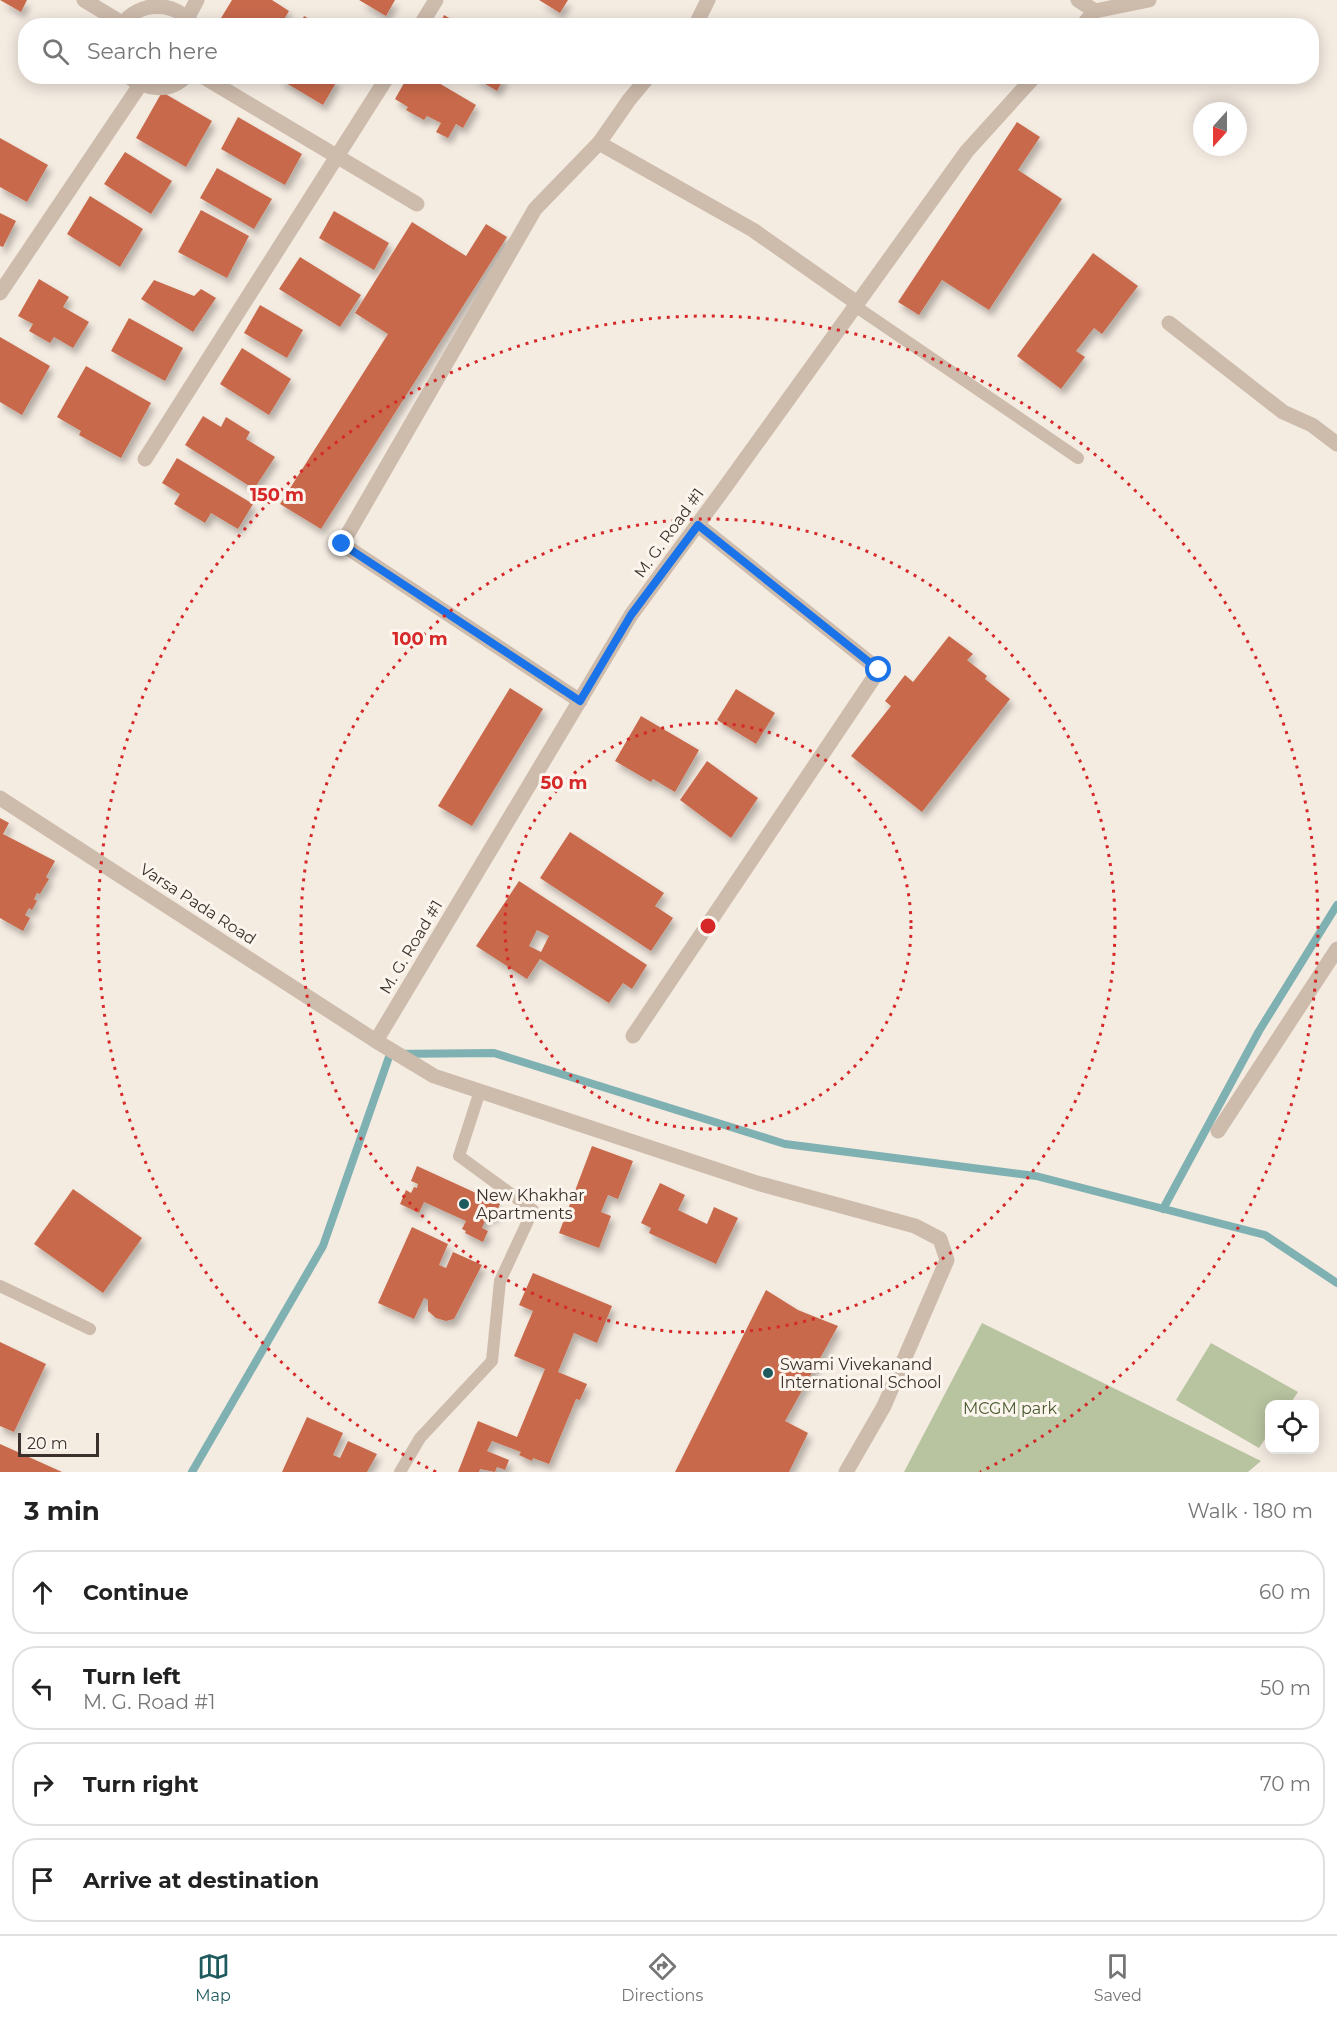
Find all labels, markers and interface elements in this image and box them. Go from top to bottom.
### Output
search box [18,18,1319,84]
icon: search [39,35,72,68]
text: Search here [87,38,218,65]
north arrow [1193,102,1247,156]
text: 150 m [250,484,304,506]
street label: M. G. Road #1 [630,485,708,581]
route end [328,530,354,556]
text: 100 m [392,628,448,650]
route start [865,656,891,682]
text: 50 m [541,772,587,794]
street label: Varsa Pada Road [136,859,260,949]
street label: M. G. Road #1 [376,897,446,997]
centre of rings [698,916,718,936]
place label: New Khakhar Apartments [476,1186,585,1223]
marker: New Khakhar Apartments [457,1197,471,1211]
place label: Swami Vivekanand International School [780,1355,942,1392]
marker: Swami Vivekanand International School [761,1366,775,1380]
park label: MCGM park [963,1399,1057,1418]
map controls [1265,1400,1319,1454]
button: locate [1265,1400,1319,1454]
scale bar [18,1430,99,1458]
text: 20 m [27,1434,68,1453]
text: 3 min [24,1495,100,1527]
text: Walk · 180 m [1188,1499,1313,1523]
icon: ahead [26,1576,59,1609]
text: Continue [83,1579,189,1606]
text: 60 m [1259,1580,1311,1604]
text: Turn left [83,1663,181,1690]
icon: left [26,1672,59,1705]
text: 50 m [1260,1676,1311,1700]
text: M. G. Road #1 [83,1690,215,1714]
icon: right [26,1768,59,1801]
text: Turn right [83,1771,198,1798]
text: 70 m [1260,1772,1311,1796]
icon: arrive [26,1864,59,1897]
text: Arrive at destination [83,1867,319,1894]
tab: Map [195,1950,231,2005]
tab: Directions [621,1950,703,2005]
tab: Saved [1094,1950,1142,2005]

